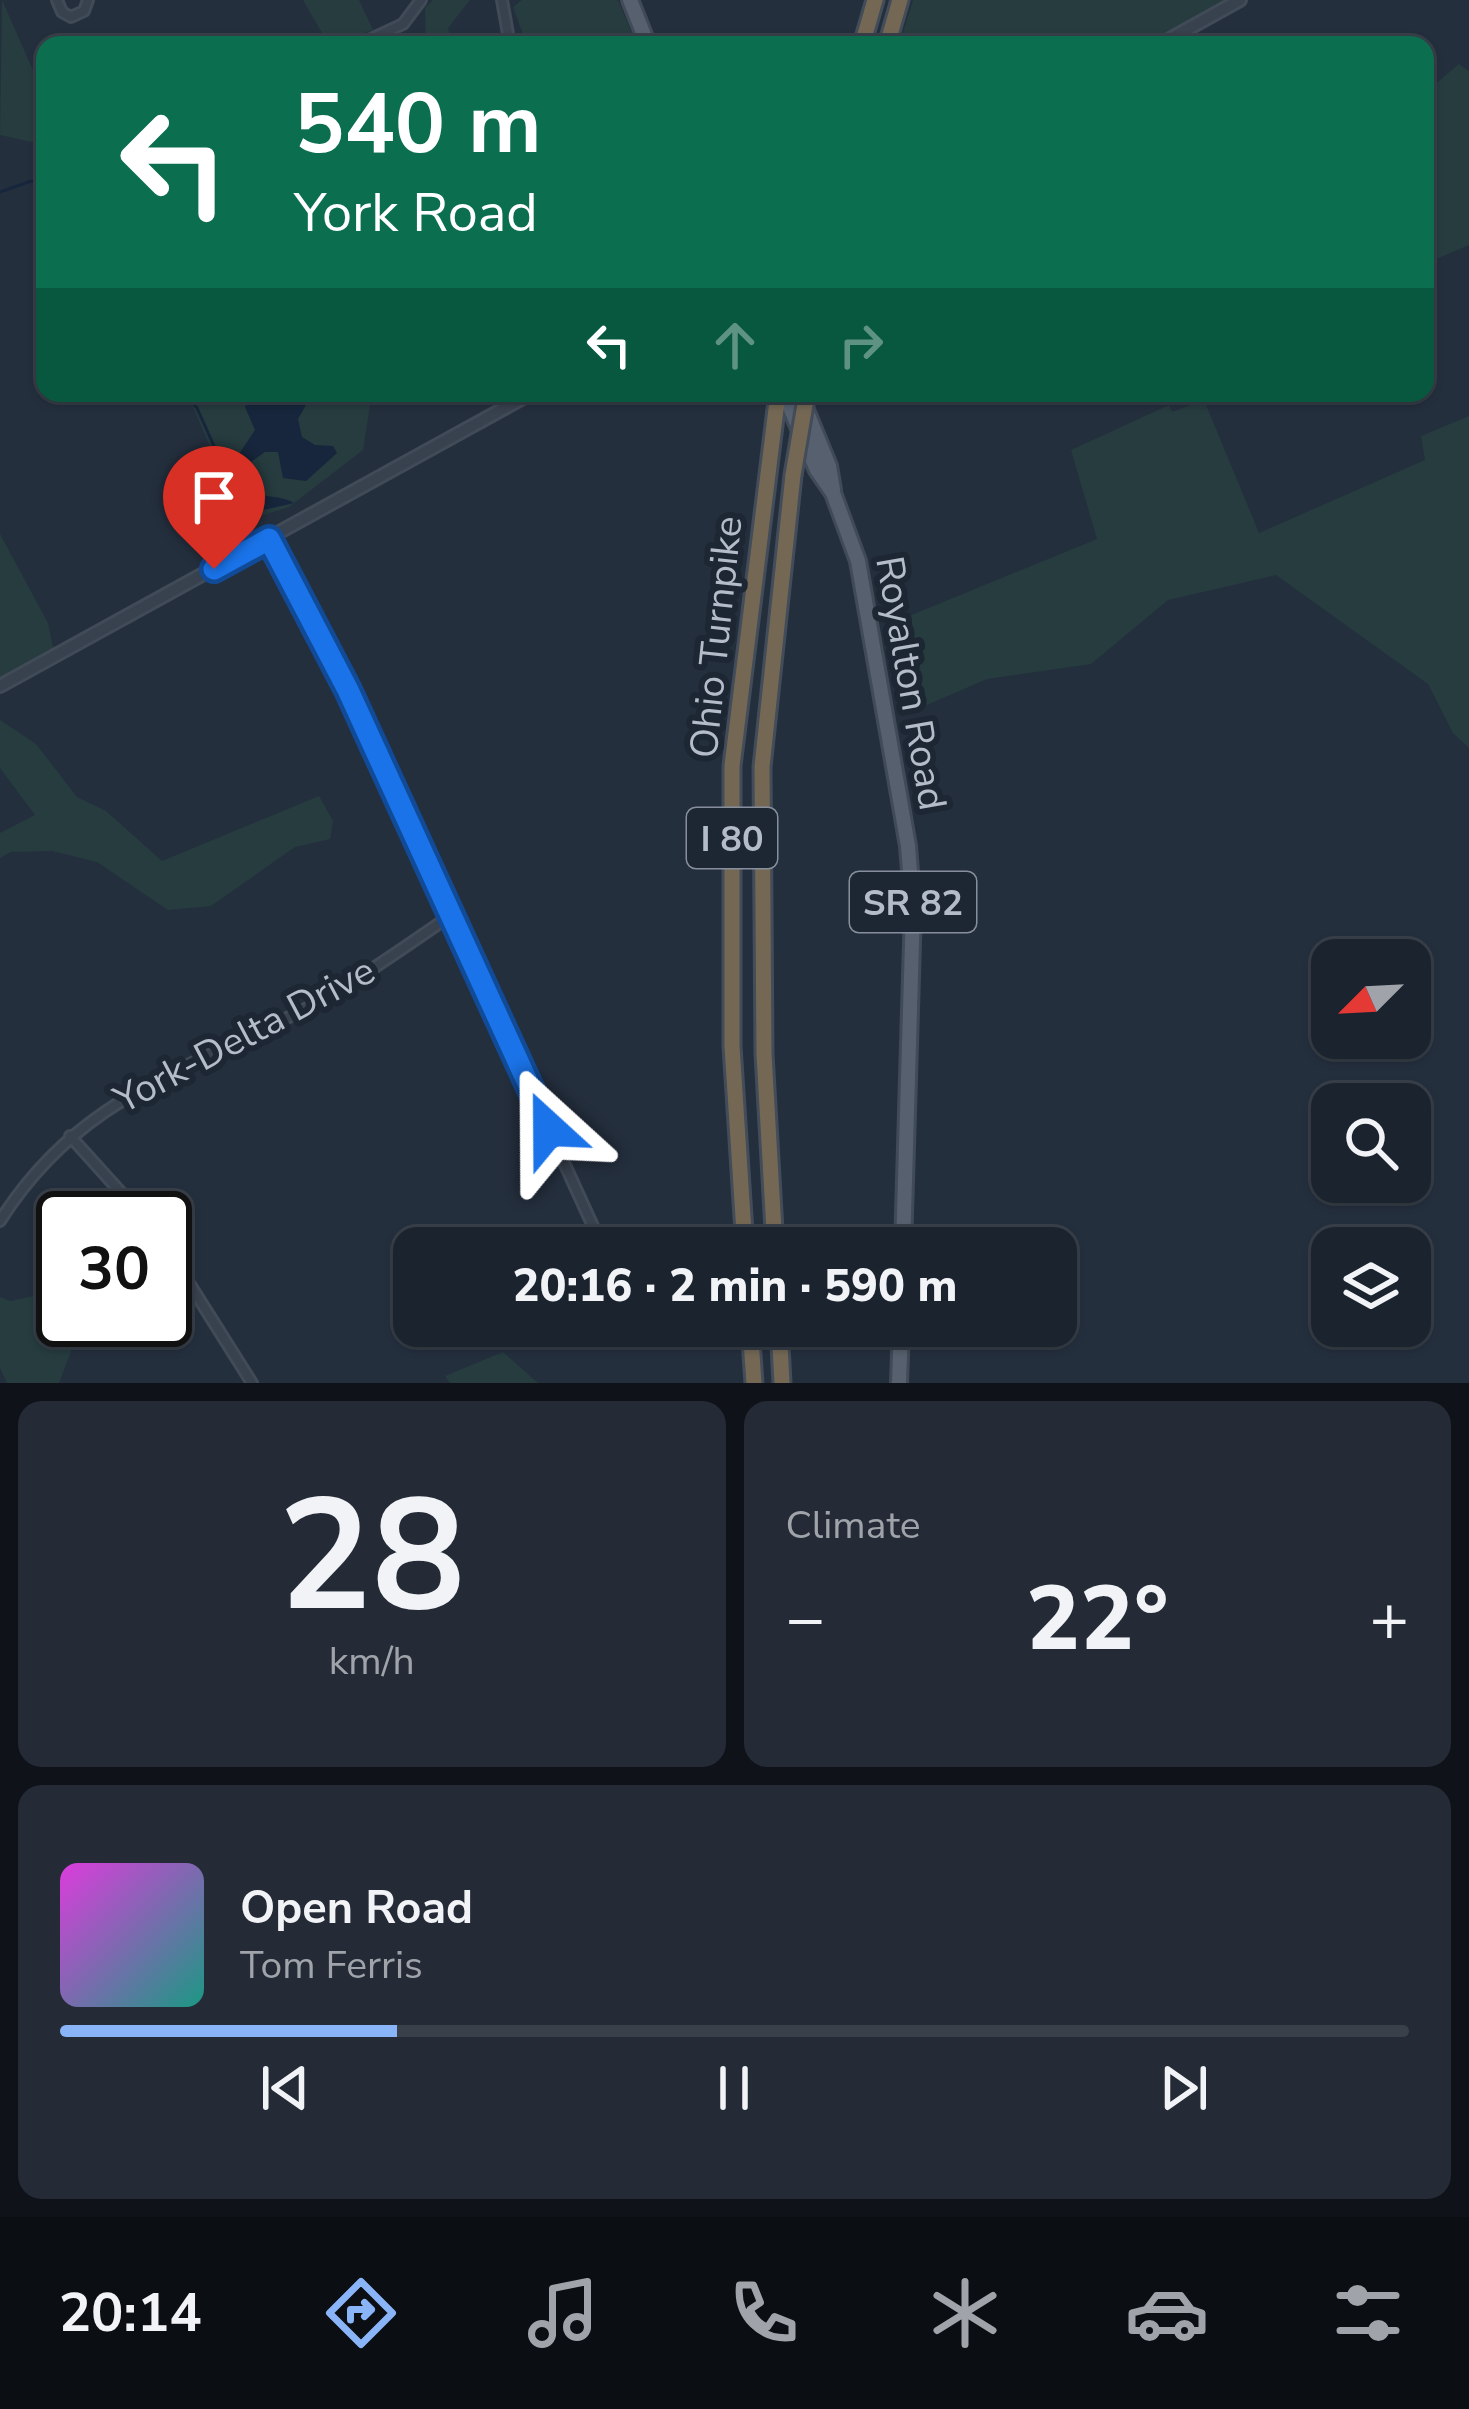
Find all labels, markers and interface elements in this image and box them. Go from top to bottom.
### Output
text: 540 m [294,67,542,182]
icon: left [96,84,252,240]
text: York Road [294,176,538,250]
icon: left [576,312,642,378]
icon: ahead [702,312,768,378]
icon: right [828,312,894,378]
pin [163,446,265,569]
icon: arrive [181,464,247,530]
street label: Ohio Turnpike [677,514,756,761]
street label: Royalton Road [862,552,959,814]
road number: I 80 [687,808,777,868]
road number: SR 82 [850,872,976,932]
north arrow [1311,939,1431,1059]
map controls [1311,939,1431,1347]
street label: York-Delta Drive [104,944,384,1127]
position arrow [486,1066,612,1192]
button: search [1311,1083,1431,1203]
speed limit sign: 30 [36,1191,192,1347]
button: layers [1311,1227,1431,1347]
text: 20:16 · 2 min · 590 m [512,1256,958,1317]
text: 28 [278,1450,465,1663]
text: Climate [786,1499,921,1552]
text: 22° [1026,1558,1169,1681]
text: − [786,1574,825,1664]
text: + [1369,1574,1409,1664]
text: km/h [329,1635,415,1688]
text: Open Road [240,1878,473,1939]
text: Tom Ferris [240,1939,423,1992]
icon: previous [252,2055,318,2121]
icon: pause [701,2055,767,2121]
icon: next [1151,2055,1217,2121]
icon: directions [319,2271,403,2355]
icon: music [521,2271,605,2355]
icon: phone [722,2271,806,2355]
icon: climate [923,2271,1007,2355]
icon: car [1125,2271,1209,2355]
icon: filters [1326,2271,1410,2355]
text: 20:14 [59,2276,202,2350]

